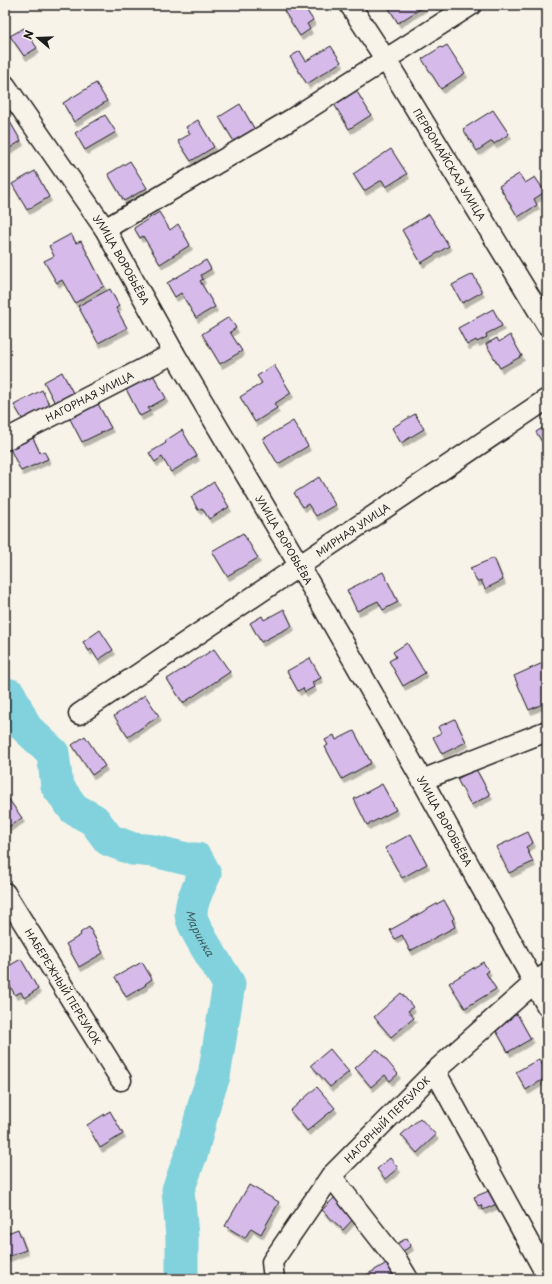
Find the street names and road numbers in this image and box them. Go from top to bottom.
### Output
street label: ПЕРВОМАЙСКАЯ УЛИЦА [410,105,490,223]
street label: УЛИЦА ВОРОБЬЁВА [90,211,153,307]
street label: НАГОРНАЯ УЛИЦА [43,367,136,425]
street label: УЛИЦА ВОРОБЬЁВА [252,492,317,587]
street label: МИРНАЯ УЛИЦА [312,499,393,560]
street label: УЛИЦА ВОРОБЬЁВА [414,773,476,869]
street label: НАБЕРЕЖНЫЙ ПЕРЕУЛОК [22,925,105,1048]
street label: НАГОРНЫЙ ПЕРЕУЛОК [340,1072,433,1166]

